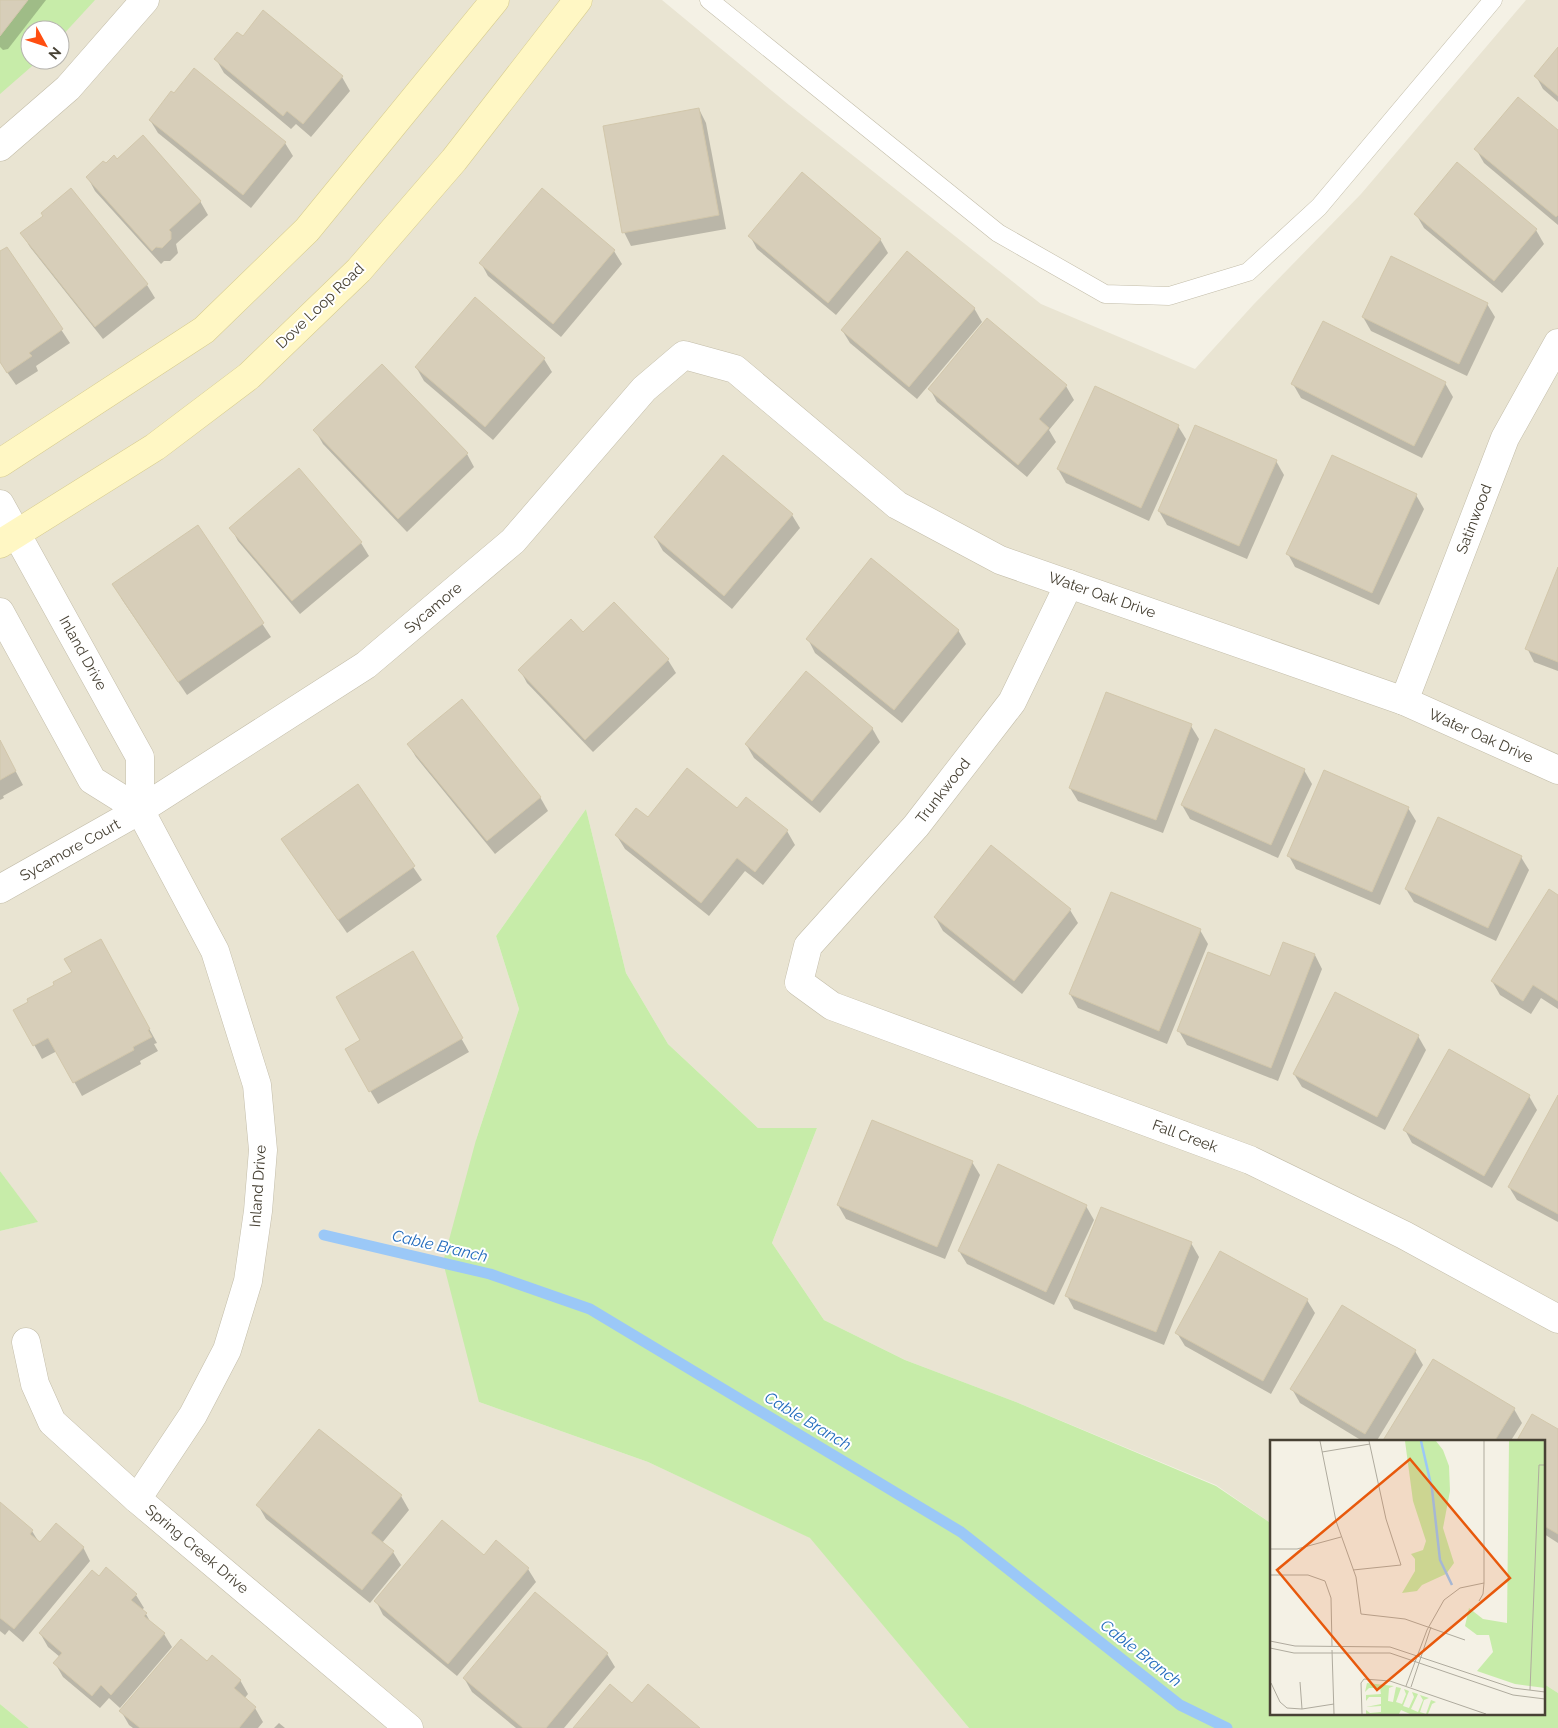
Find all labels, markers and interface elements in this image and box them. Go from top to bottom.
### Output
north arrow [20,20,70,70]
text: N [45,44,65,63]
street label: Dove Loop Road [272,260,368,352]
street label: Satinwood [1452,482,1496,556]
street label: Water Oak Drive [1046,568,1158,622]
street label: Sycamore [401,579,466,637]
street label: Inland Drive [55,613,111,694]
street label: Water Oak Drive [1426,705,1536,767]
street label: Trunkwood [912,755,974,827]
street label: Sycamore Court [17,815,123,885]
street label: Fall Creek [1150,1116,1220,1156]
street label: Inland Drive [246,1144,270,1228]
water label: Cable Branch [390,1226,490,1266]
water label: Cable Branch [761,1388,855,1454]
inset map [1270,1440,1546,1716]
street label: Spring Creek Drive [142,1501,252,1598]
water label: Cable Branch [1097,1615,1185,1691]

